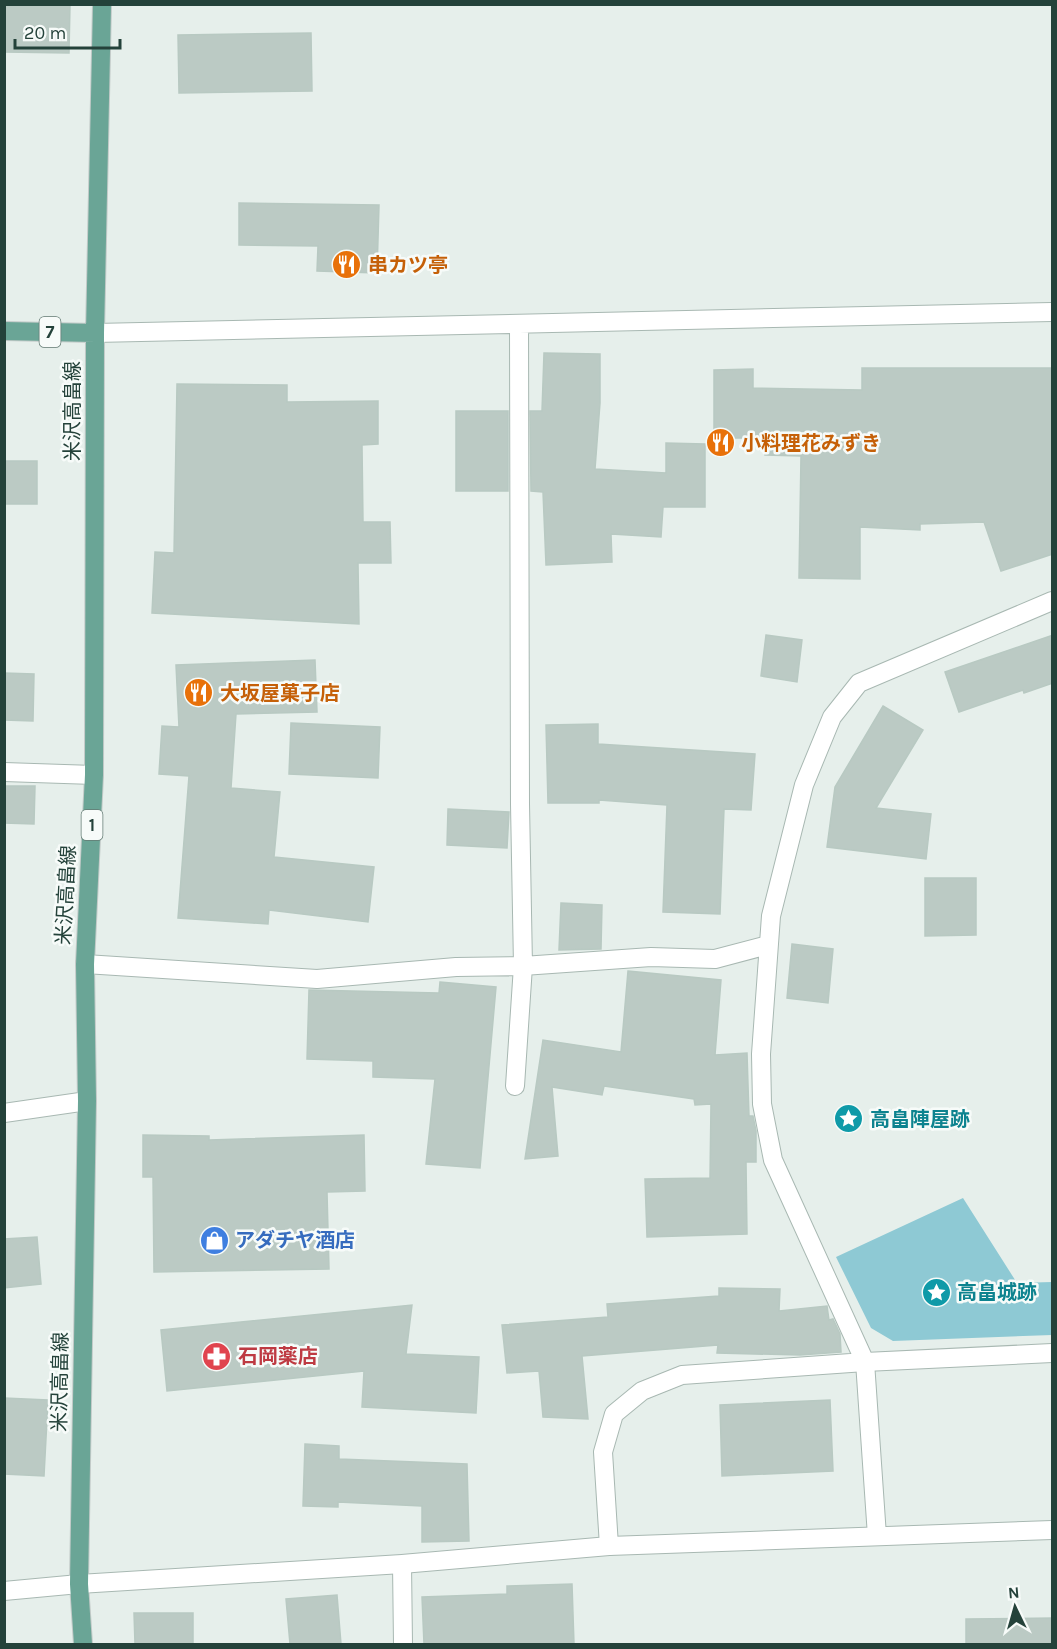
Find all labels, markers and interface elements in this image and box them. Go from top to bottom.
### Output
scale bar [15,12,120,50]
text: 20 m [24,22,66,44]
restaurant icon: 串カツ亭 [331,249,363,281]
place label: 串カツ亭 [368,254,448,277]
road number: 7 [40,317,60,347]
street label: 米沢高畠線 [61,361,84,461]
restaurant icon: 小料理花みずき [704,427,736,459]
place label: 小料理花みずき [741,432,881,455]
restaurant icon: 大坂屋菓子店 [183,677,215,709]
place label: 大坂屋菓子店 [220,682,340,705]
road number: 1 [82,810,103,840]
street label: 米沢高畠線 [52,844,80,946]
place icon: 高畠陣屋跡 [833,1103,865,1135]
place label: 高畠陣屋跡 [870,1108,970,1131]
shop icon: アダチヤ酒店 [198,1224,230,1256]
place label: アダチヤ酒店 [235,1229,355,1252]
place icon: 高畠城跡 [920,1276,952,1308]
place label: 高畠城跡 [957,1281,1037,1304]
street label: 米沢高畠線 [48,1332,72,1432]
pharmacy icon: 石岡薬店 [201,1340,233,1372]
place label: 石岡薬店 [238,1345,318,1368]
north arrow [985,1577,1045,1637]
text: N [1007,1583,1020,1603]

